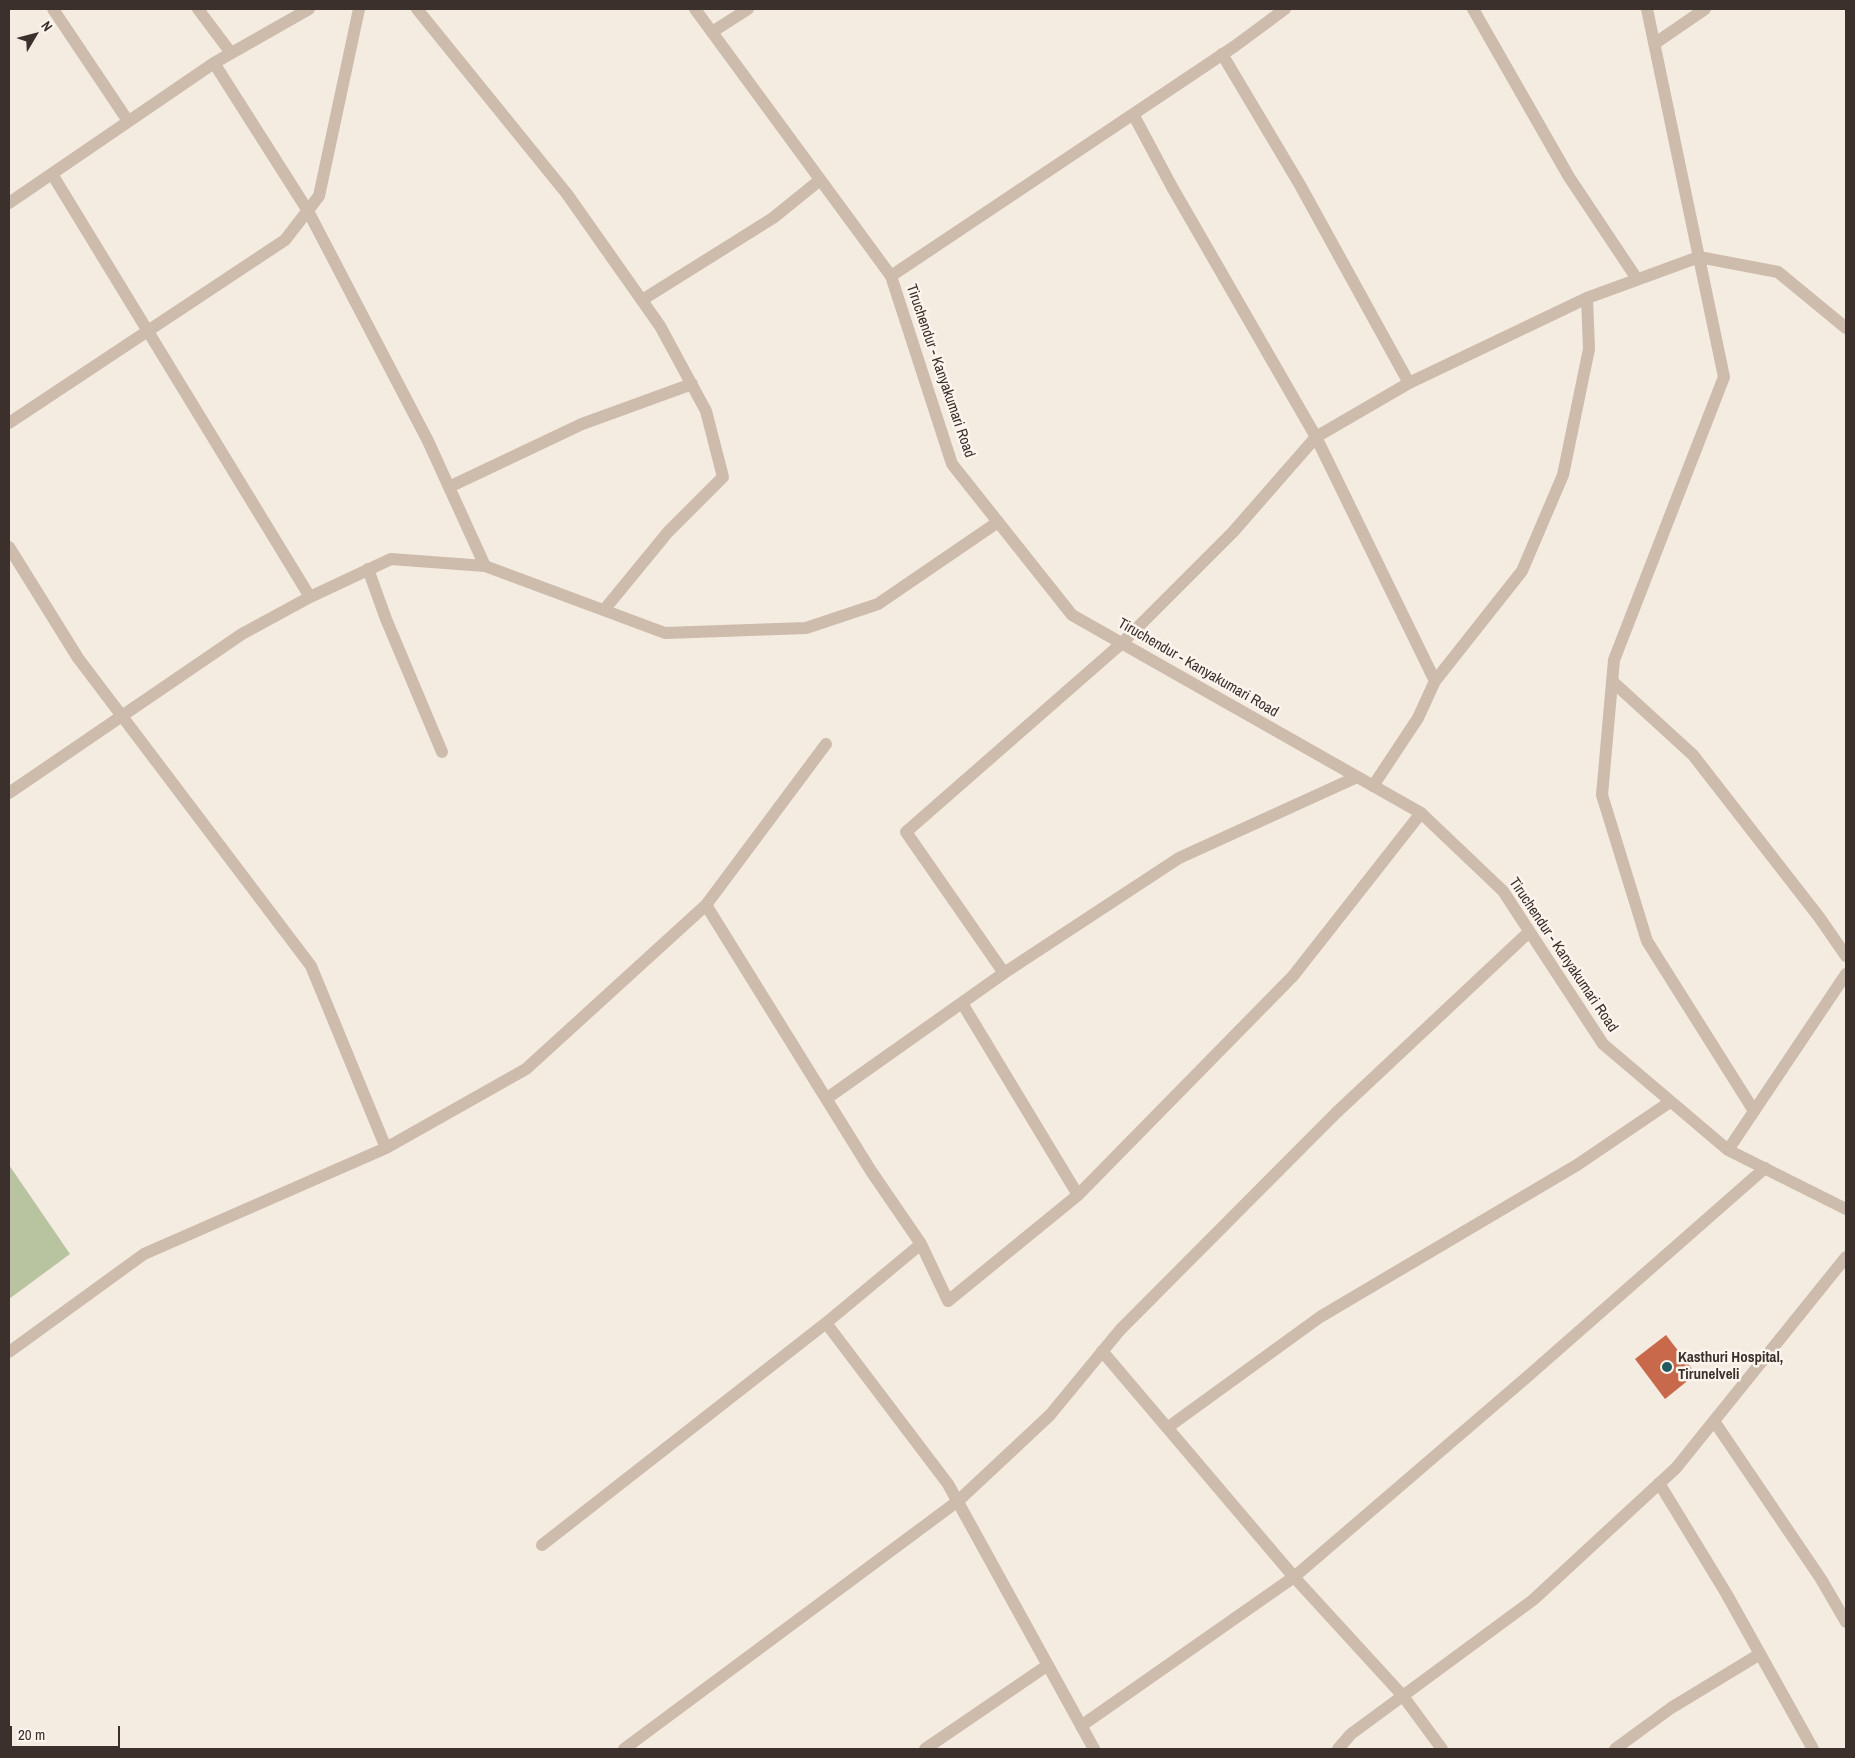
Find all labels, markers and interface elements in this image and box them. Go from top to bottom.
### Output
north arrow [10,10,60,60]
text: N [37,17,57,35]
street label: Tiruchendur - Kanyakumari Road [902,282,978,460]
street label: Tiruchendur - Kanyakumari Road [1115,615,1281,721]
street label: Tiruchendur - Kanyakumari Road [1505,874,1621,1036]
place label: Kasthuri Hospital, Tirunelveli [1678,1349,1783,1384]
marker: Kasthuri Hospital, Tirunelveli [1660,1360,1674,1374]
scale bar [12,1716,122,1748]
text: 20 m [18,1724,45,1745]

